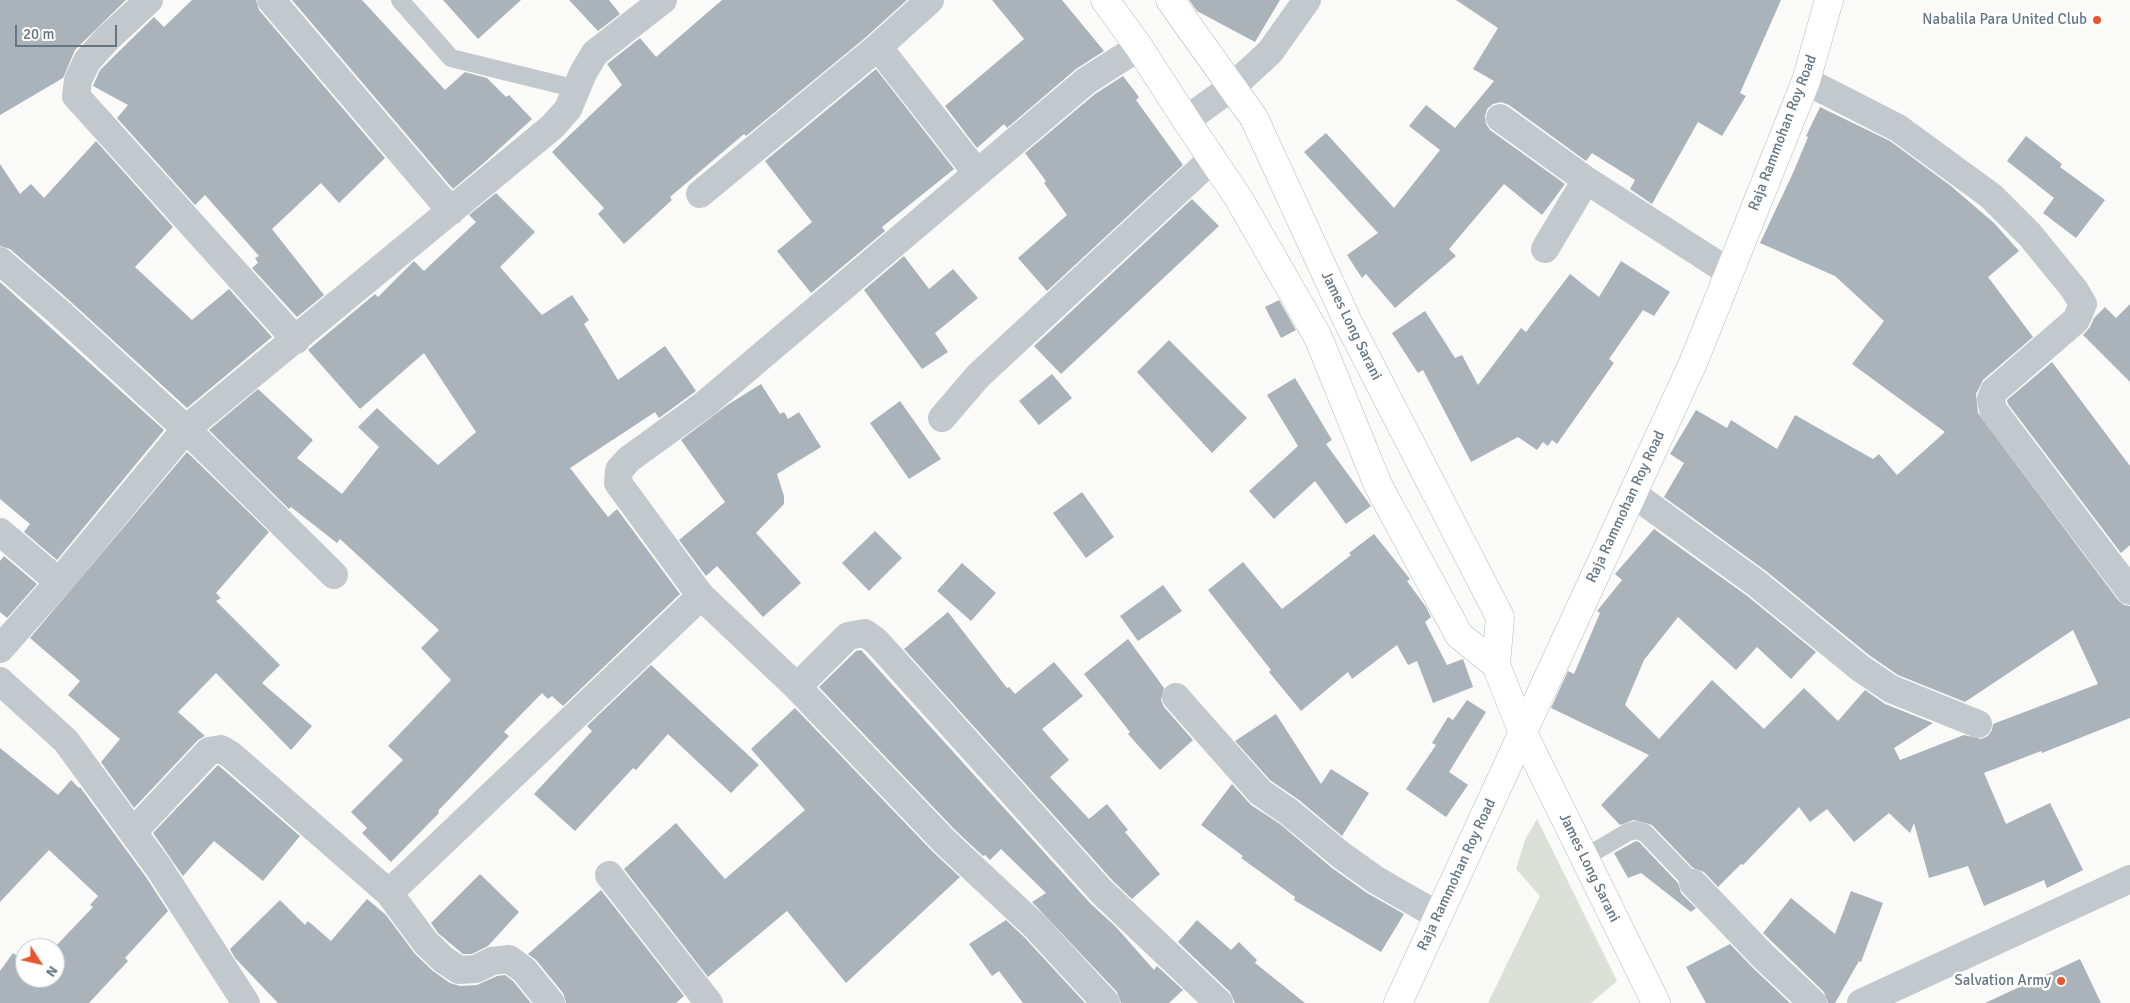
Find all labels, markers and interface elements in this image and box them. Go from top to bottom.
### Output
place label: Nabalila Para United Club [1922,11,2087,29]
marker: Nabalila Para United Club [2091,14,2103,26]
scale bar [18,15,120,47]
text: 20 m [23,25,54,43]
street label: Raja Rammohan Roy Road [1745,52,1821,214]
street label: James Long Sarani [1317,269,1385,383]
street label: Raja Rammohan Roy Road [1583,428,1669,586]
street label: Raja Rammohan Roy Road [1414,796,1500,954]
street label: James Long Sarani [1555,811,1623,925]
north arrow [15,938,65,988]
text: N [42,962,62,980]
place label: Salvation Army [1954,972,2051,990]
marker: Salvation Army [2055,975,2067,987]

